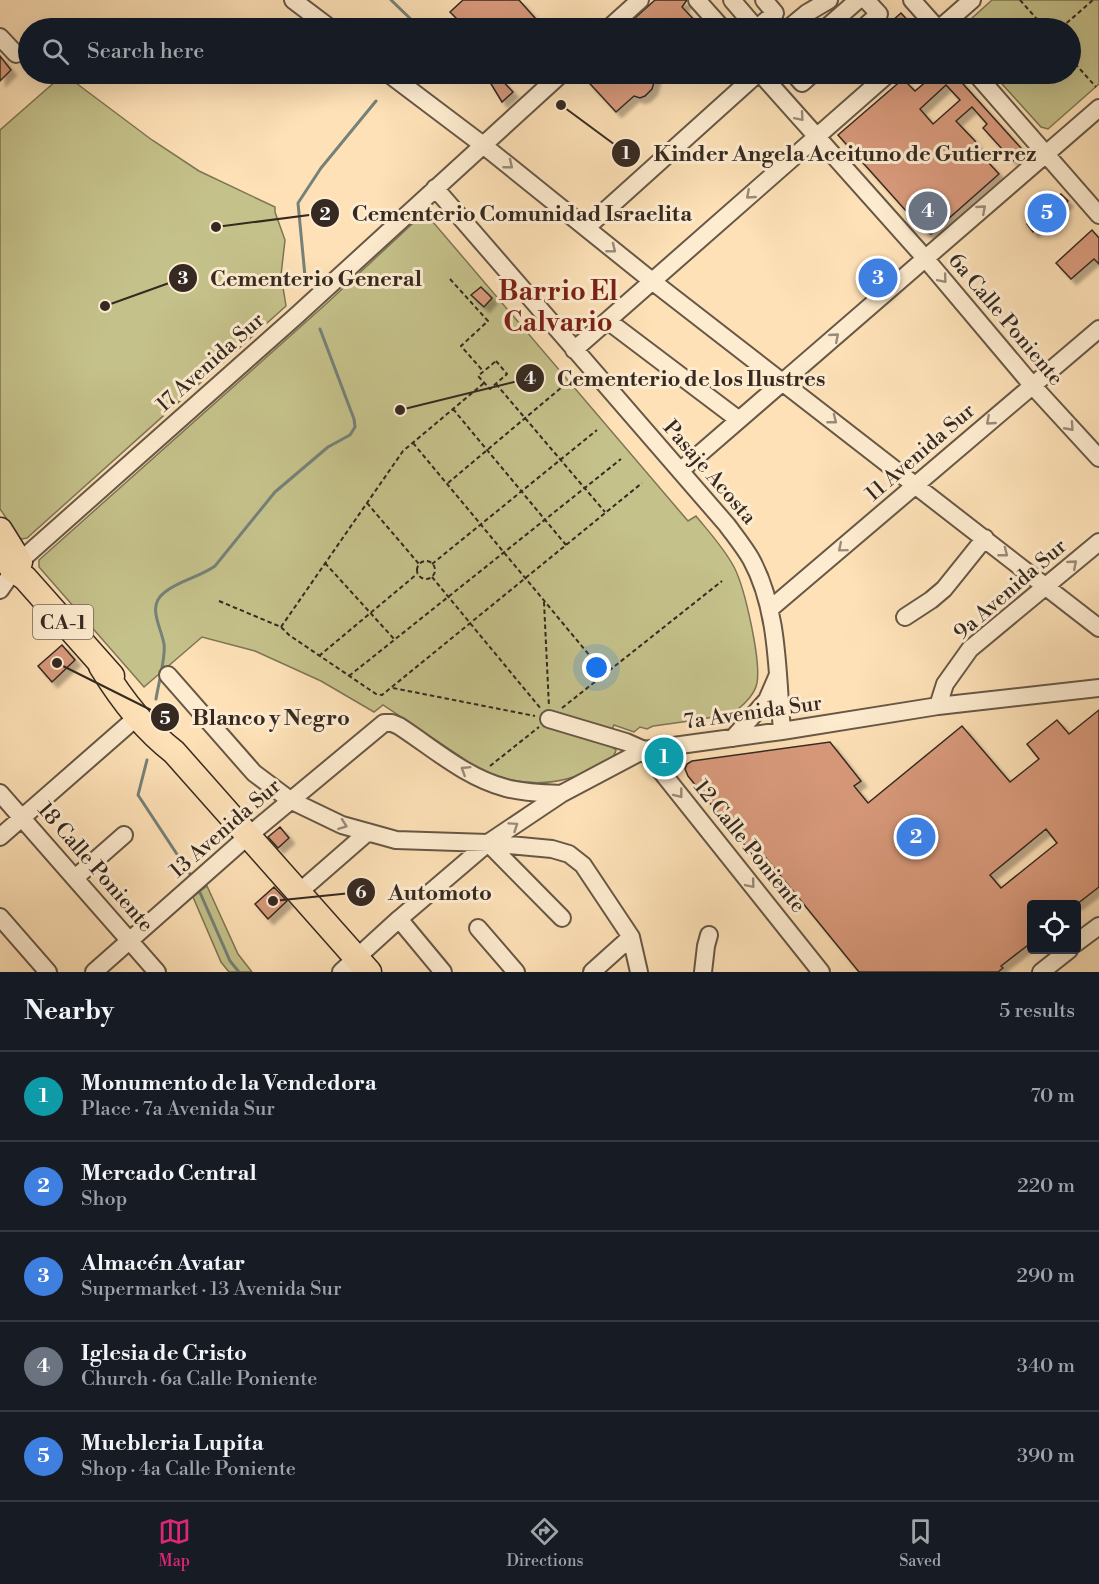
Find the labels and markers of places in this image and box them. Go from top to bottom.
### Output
callout: Kinder Angela Aceituno de Gutierrez [611,133,1049,173]
pin: 4 [908,188,948,234]
pin: 5 [1028,190,1066,236]
callout: Cementerio Comunidad Israelita [310,193,704,233]
pin: 3 [858,256,898,300]
callout: Cementerio General [168,258,434,298]
callout: Cementerio de los Ilustres [515,358,837,398]
callout: Blanco y Negro [150,697,362,737]
pin: 1 [644,734,684,780]
pin: 2 [896,814,936,860]
callout: Automoto [346,872,504,912]

